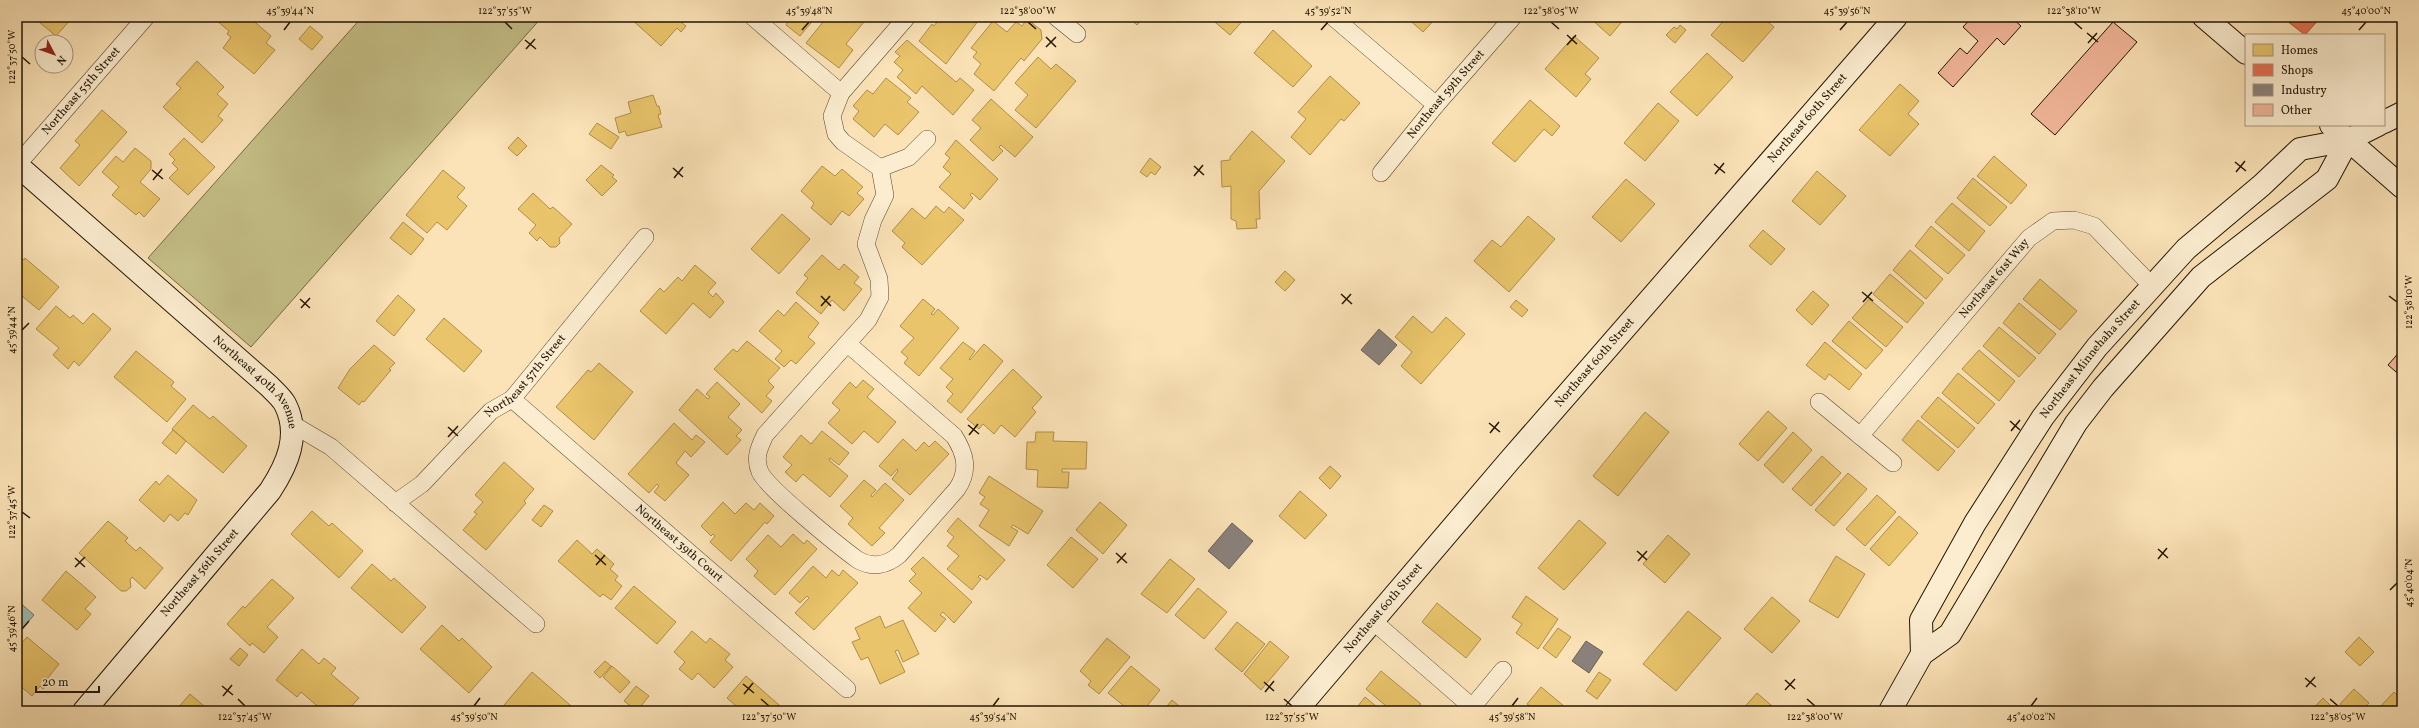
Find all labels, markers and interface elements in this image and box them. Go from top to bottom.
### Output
text: 45°39'44"N [266,4,314,18]
text: 122°37'55"W [478,4,532,18]
text: 45°39'48"N [785,4,833,18]
text: 122°38'00"W [1000,4,1056,18]
text: 45°39'52"N [1305,4,1352,18]
text: 122°38'05"W [1524,4,1578,18]
text: 45°39'56"N [1824,4,1871,18]
text: 122°38'10"W [2047,4,2101,18]
text: 45°40'00"N [2341,4,2391,18]
text: 122°37'50"W [5,30,19,84]
north arrow [34,34,74,74]
legend [2245,34,2385,126]
text: Homes [2281,43,2318,59]
street label: Northeast 55th Street [39,44,123,138]
street label: Northeast 59th Street [1404,47,1489,142]
text: Shops [2281,63,2313,79]
street label: Northeast 60th Street [1764,70,1851,166]
text: Industry [2281,83,2327,99]
text: Other [2281,103,2312,119]
street label: Northeast 61st Way [1956,235,2033,322]
text: 122°38'10"W [2402,275,2416,329]
street label: Northeast Minnehaha Street [2037,296,2144,422]
text: 45°39'44"N [5,306,19,354]
street label: Northeast 60th Street [1551,314,1638,411]
street label: Northeast 57th Street [481,331,570,421]
street label: Northeast 40th Avenue [209,332,300,430]
text: 122°37'45"W [5,485,19,539]
street label: Northeast 39th Court [632,501,726,586]
street label: Northeast 56th Street [157,525,243,621]
text: 45°40'04"N [2402,558,2416,608]
street label: Northeast 60th Street [1341,560,1427,657]
text: 45°39'46"N [5,605,19,653]
scale bar [36,668,99,694]
text: 20 m [42,675,69,691]
text: 122°37'45"W [218,710,272,724]
text: 45°39'50"N [450,710,498,724]
text: 122°37'50"W [742,710,796,724]
text: 45°39'54"N [969,710,1017,724]
text: 122°37'55"W [1265,710,1319,724]
text: 45°39'58"N [1489,710,1536,724]
text: 122°38'00"W [1787,710,1843,724]
text: 45°40'02"N [2007,710,2056,724]
text: 122°38'05"W [2311,710,2365,724]

